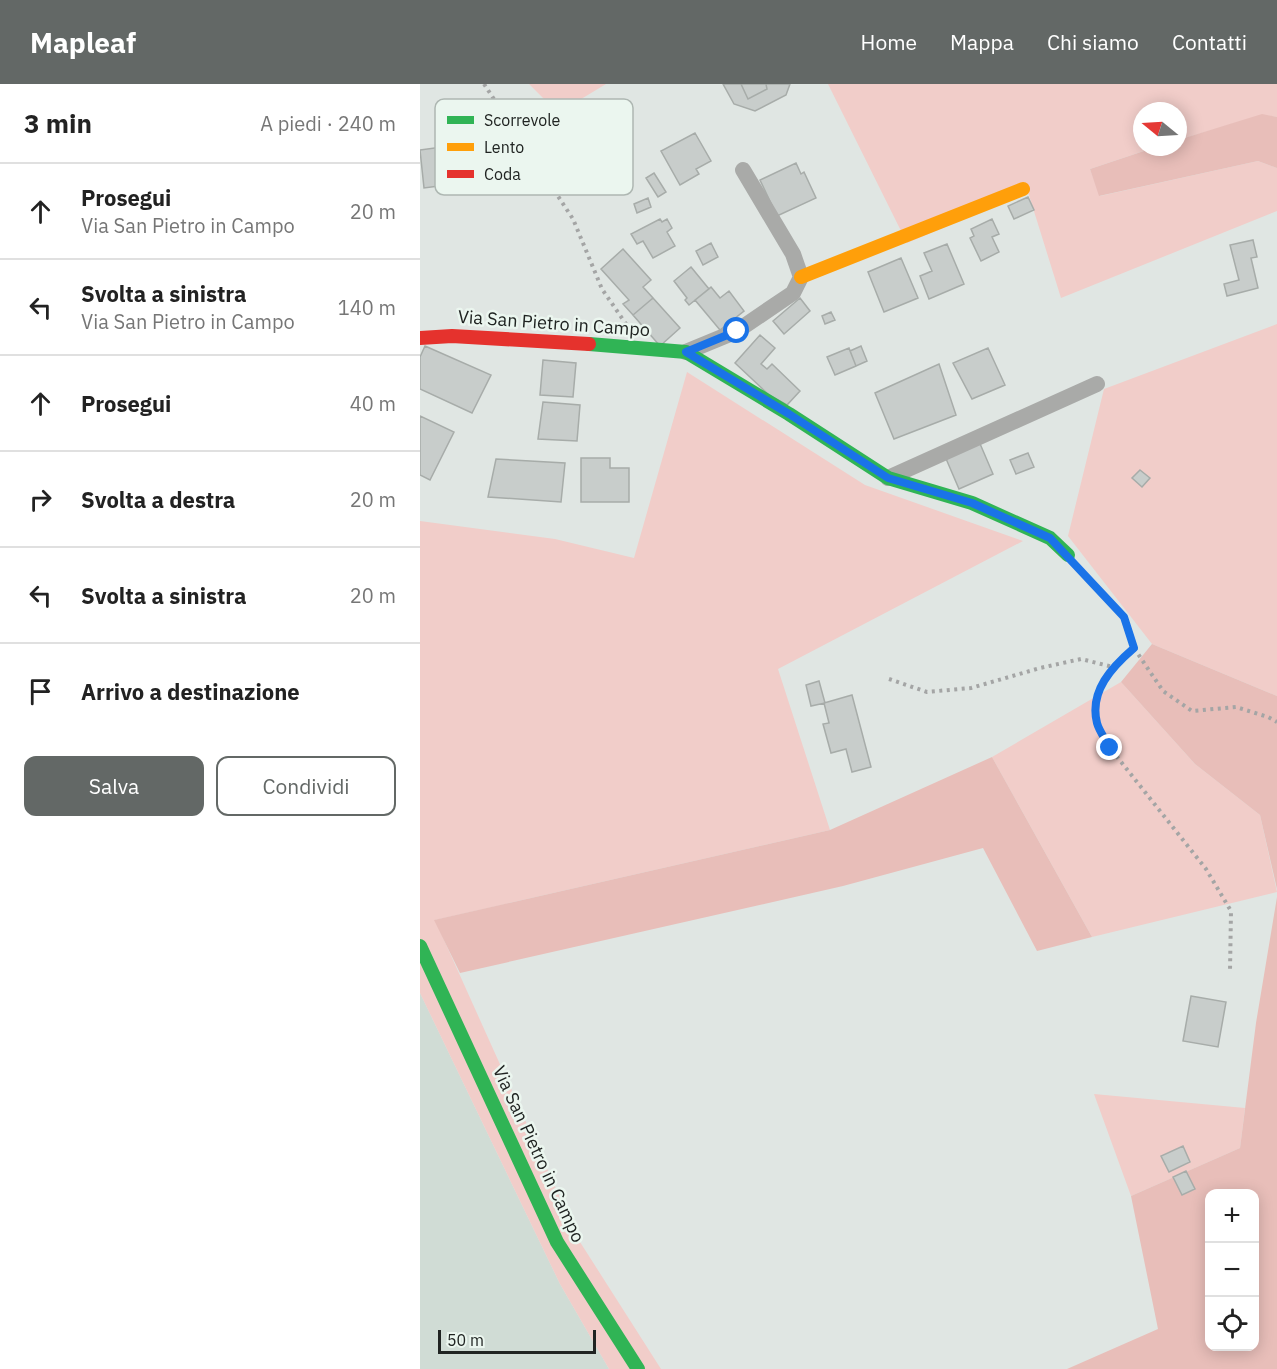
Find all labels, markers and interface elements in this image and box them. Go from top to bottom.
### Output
text: Mapleaf [30,24,136,61]
text: Home [861,28,917,56]
text: Mappa [950,28,1014,56]
text: Chi siamo [1047,28,1139,56]
text: Contatti [1172,28,1247,56]
legend [435,99,633,195]
north arrow [1133,102,1187,156]
text: 3 min [24,106,92,140]
text: A piedi · 240 m [260,110,396,137]
text: Scorrevole [484,110,561,130]
text: Lento [484,137,524,157]
text: Coda [484,164,521,184]
text: Prosegui [81,183,171,212]
icon: ahead [24,195,57,228]
text: 20 m [350,198,396,225]
text: Via San Pietro in Campo [81,212,295,239]
text: Svolta a sinistra [81,279,246,308]
icon: left [24,291,57,324]
text: 140 m [338,294,396,321]
street label: Via San Pietro in Campo [457,305,651,341]
text: Via San Pietro in Campo [81,308,295,335]
route start [723,317,749,343]
icon: ahead [24,387,57,420]
text: Prosegui [81,389,171,418]
text: 40 m [350,390,396,417]
icon: right [24,483,57,516]
text: Svolta a destra [81,485,235,514]
text: 20 m [350,486,396,513]
icon: left [24,579,57,612]
text: Svolta a sinistra [81,581,246,610]
text: 20 m [350,582,396,609]
icon: arrive [24,675,57,708]
text: Arrivo a destinazione [81,677,300,706]
route end [1096,734,1122,760]
button: Salva [24,756,204,816]
button: Condividi [216,756,396,816]
street label: Via San Pietro in Campo [488,1062,590,1246]
map controls [1205,1189,1259,1351]
button: + [1205,1189,1259,1243]
button: − [1205,1243,1259,1297]
button: locate [1205,1297,1259,1351]
scale bar [438,1327,596,1354]
text: 50 m [447,1330,484,1350]

